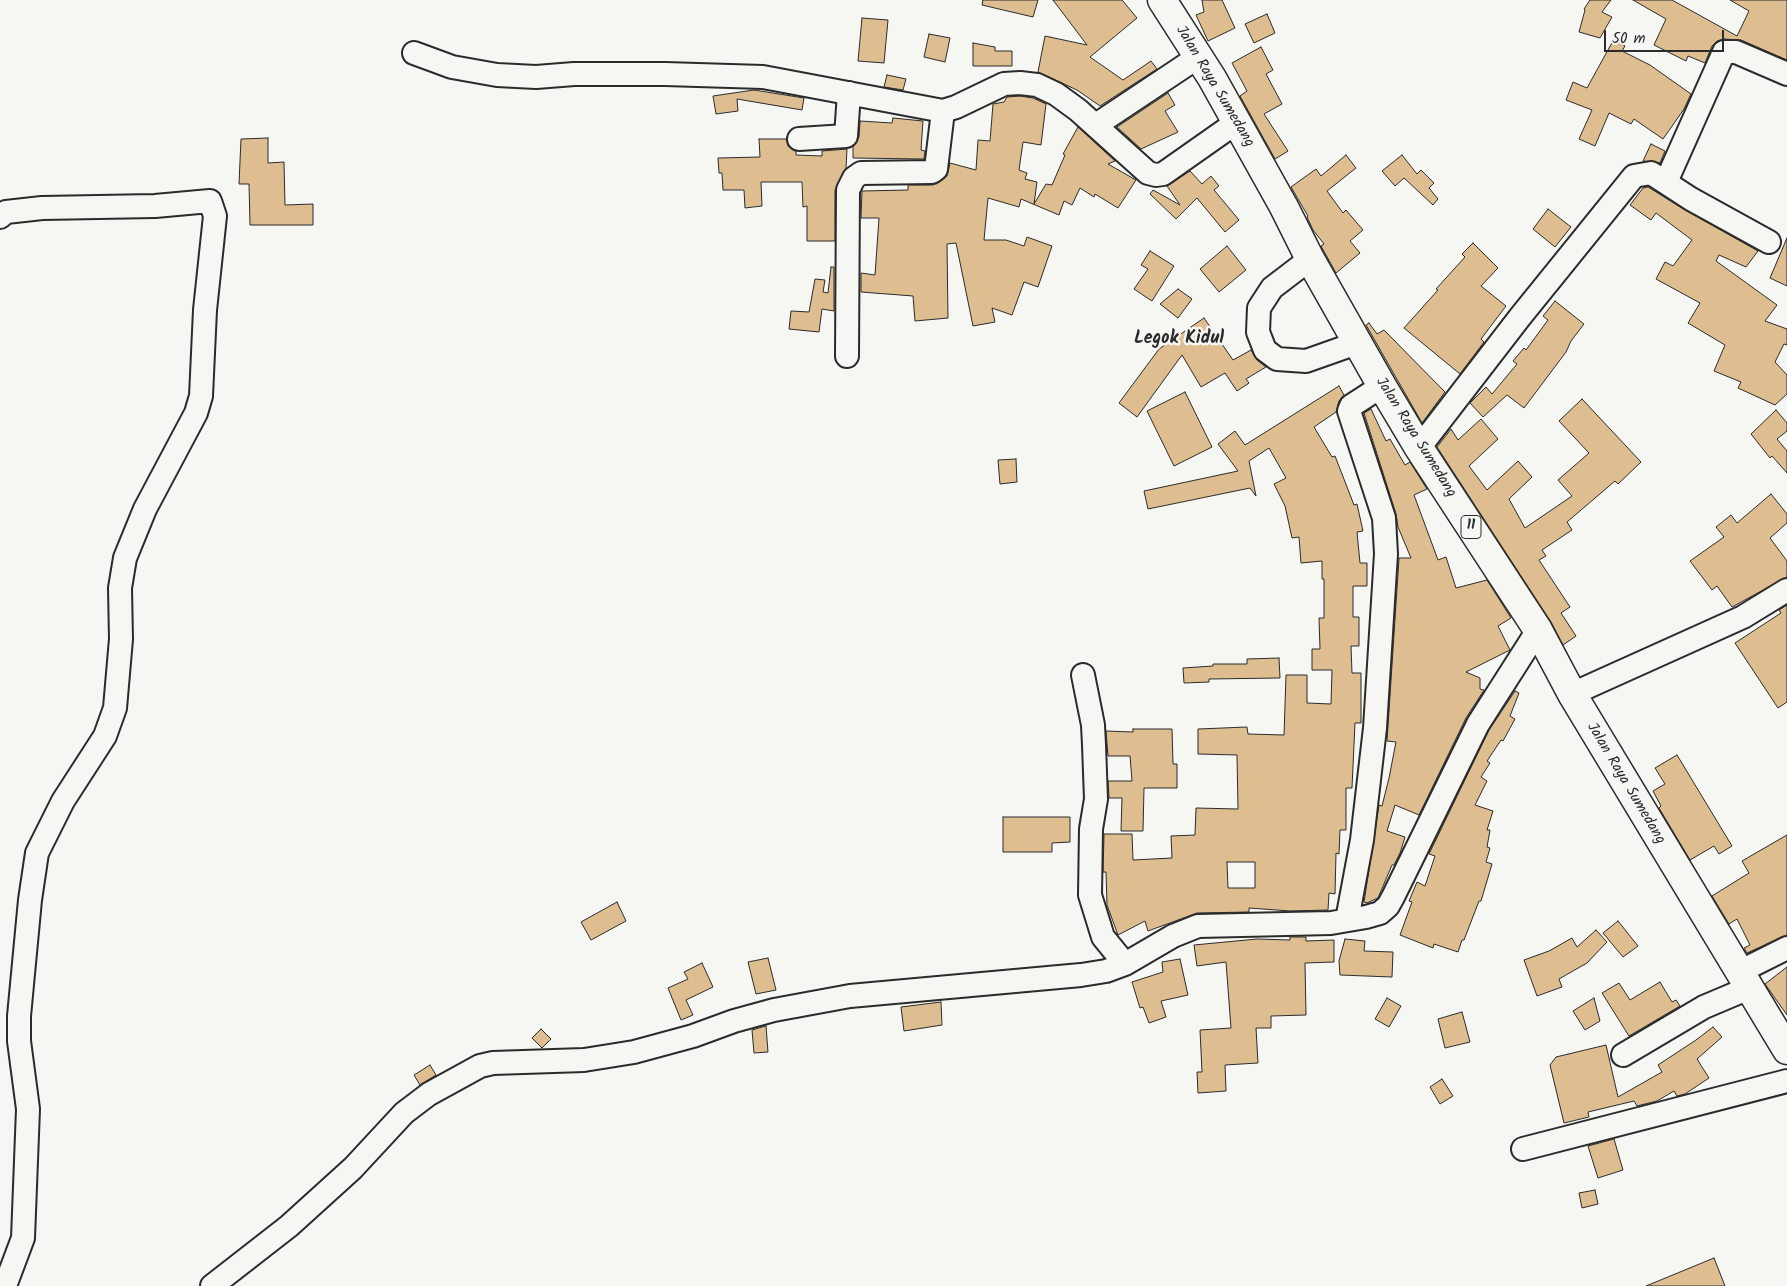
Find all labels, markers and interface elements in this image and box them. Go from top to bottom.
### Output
scale bar [1607,20,1727,52]
street label: Jalan Raya Sumedang [1171,23,1257,151]
text: 50 m [1612,27,1646,51]
district label: Legok Kidul [1134,329,1224,351]
street label: Jalan Raya Sumedang [1371,375,1459,501]
road number: 11 [1461,516,1481,538]
street label: Jalan Raya Sumedang [1582,720,1668,848]

